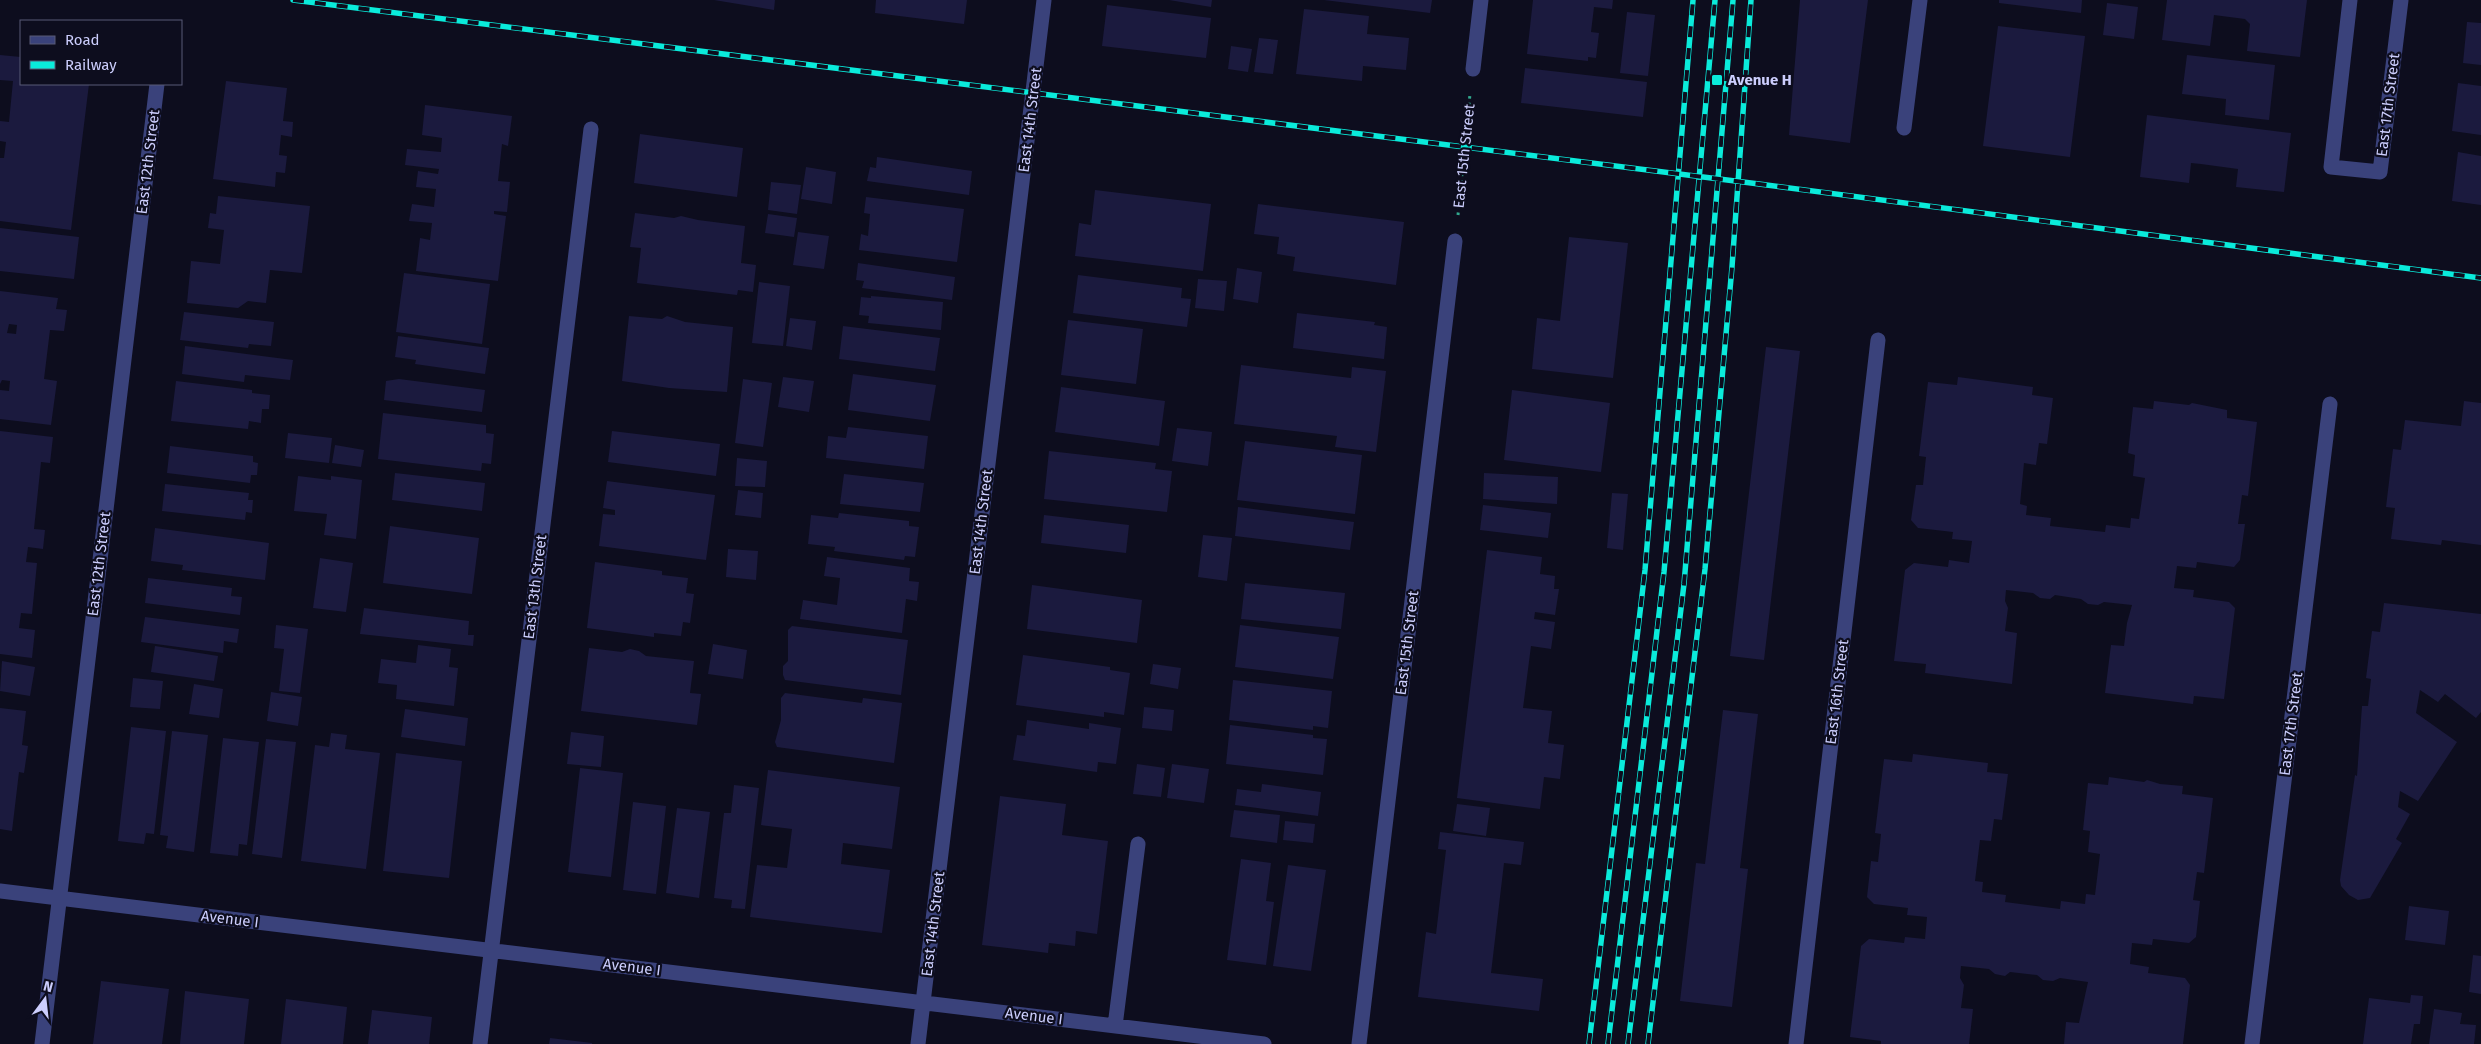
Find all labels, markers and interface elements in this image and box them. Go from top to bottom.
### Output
legend [20,20,182,85]
text: Road [65,31,100,49]
street label: East 17th Street [2373,52,2403,158]
text: Railway [65,56,117,74]
street label: East 14th Street [1015,66,1045,174]
place label: Avenue H [1727,71,1792,89]
marker: Avenue H [1710,73,1724,87]
street label: East 15th Street [1450,102,1479,209]
street label: East 12th Street [133,108,163,215]
street label: East 14th Street [966,468,996,576]
street label: East 12th Street [84,510,114,617]
street label: East 13th Street [520,533,550,640]
street label: East 15th Street [1392,589,1422,696]
street label: East 16th Street [1822,638,1852,746]
street label: East 17th Street [2276,671,2306,777]
street label: East 14th Street [918,870,948,978]
street label: Avenue I [200,907,260,931]
street label: Avenue I [602,955,662,979]
north arrow [20,974,70,1024]
text: N [42,978,55,996]
street label: Avenue I [1004,1004,1064,1028]

